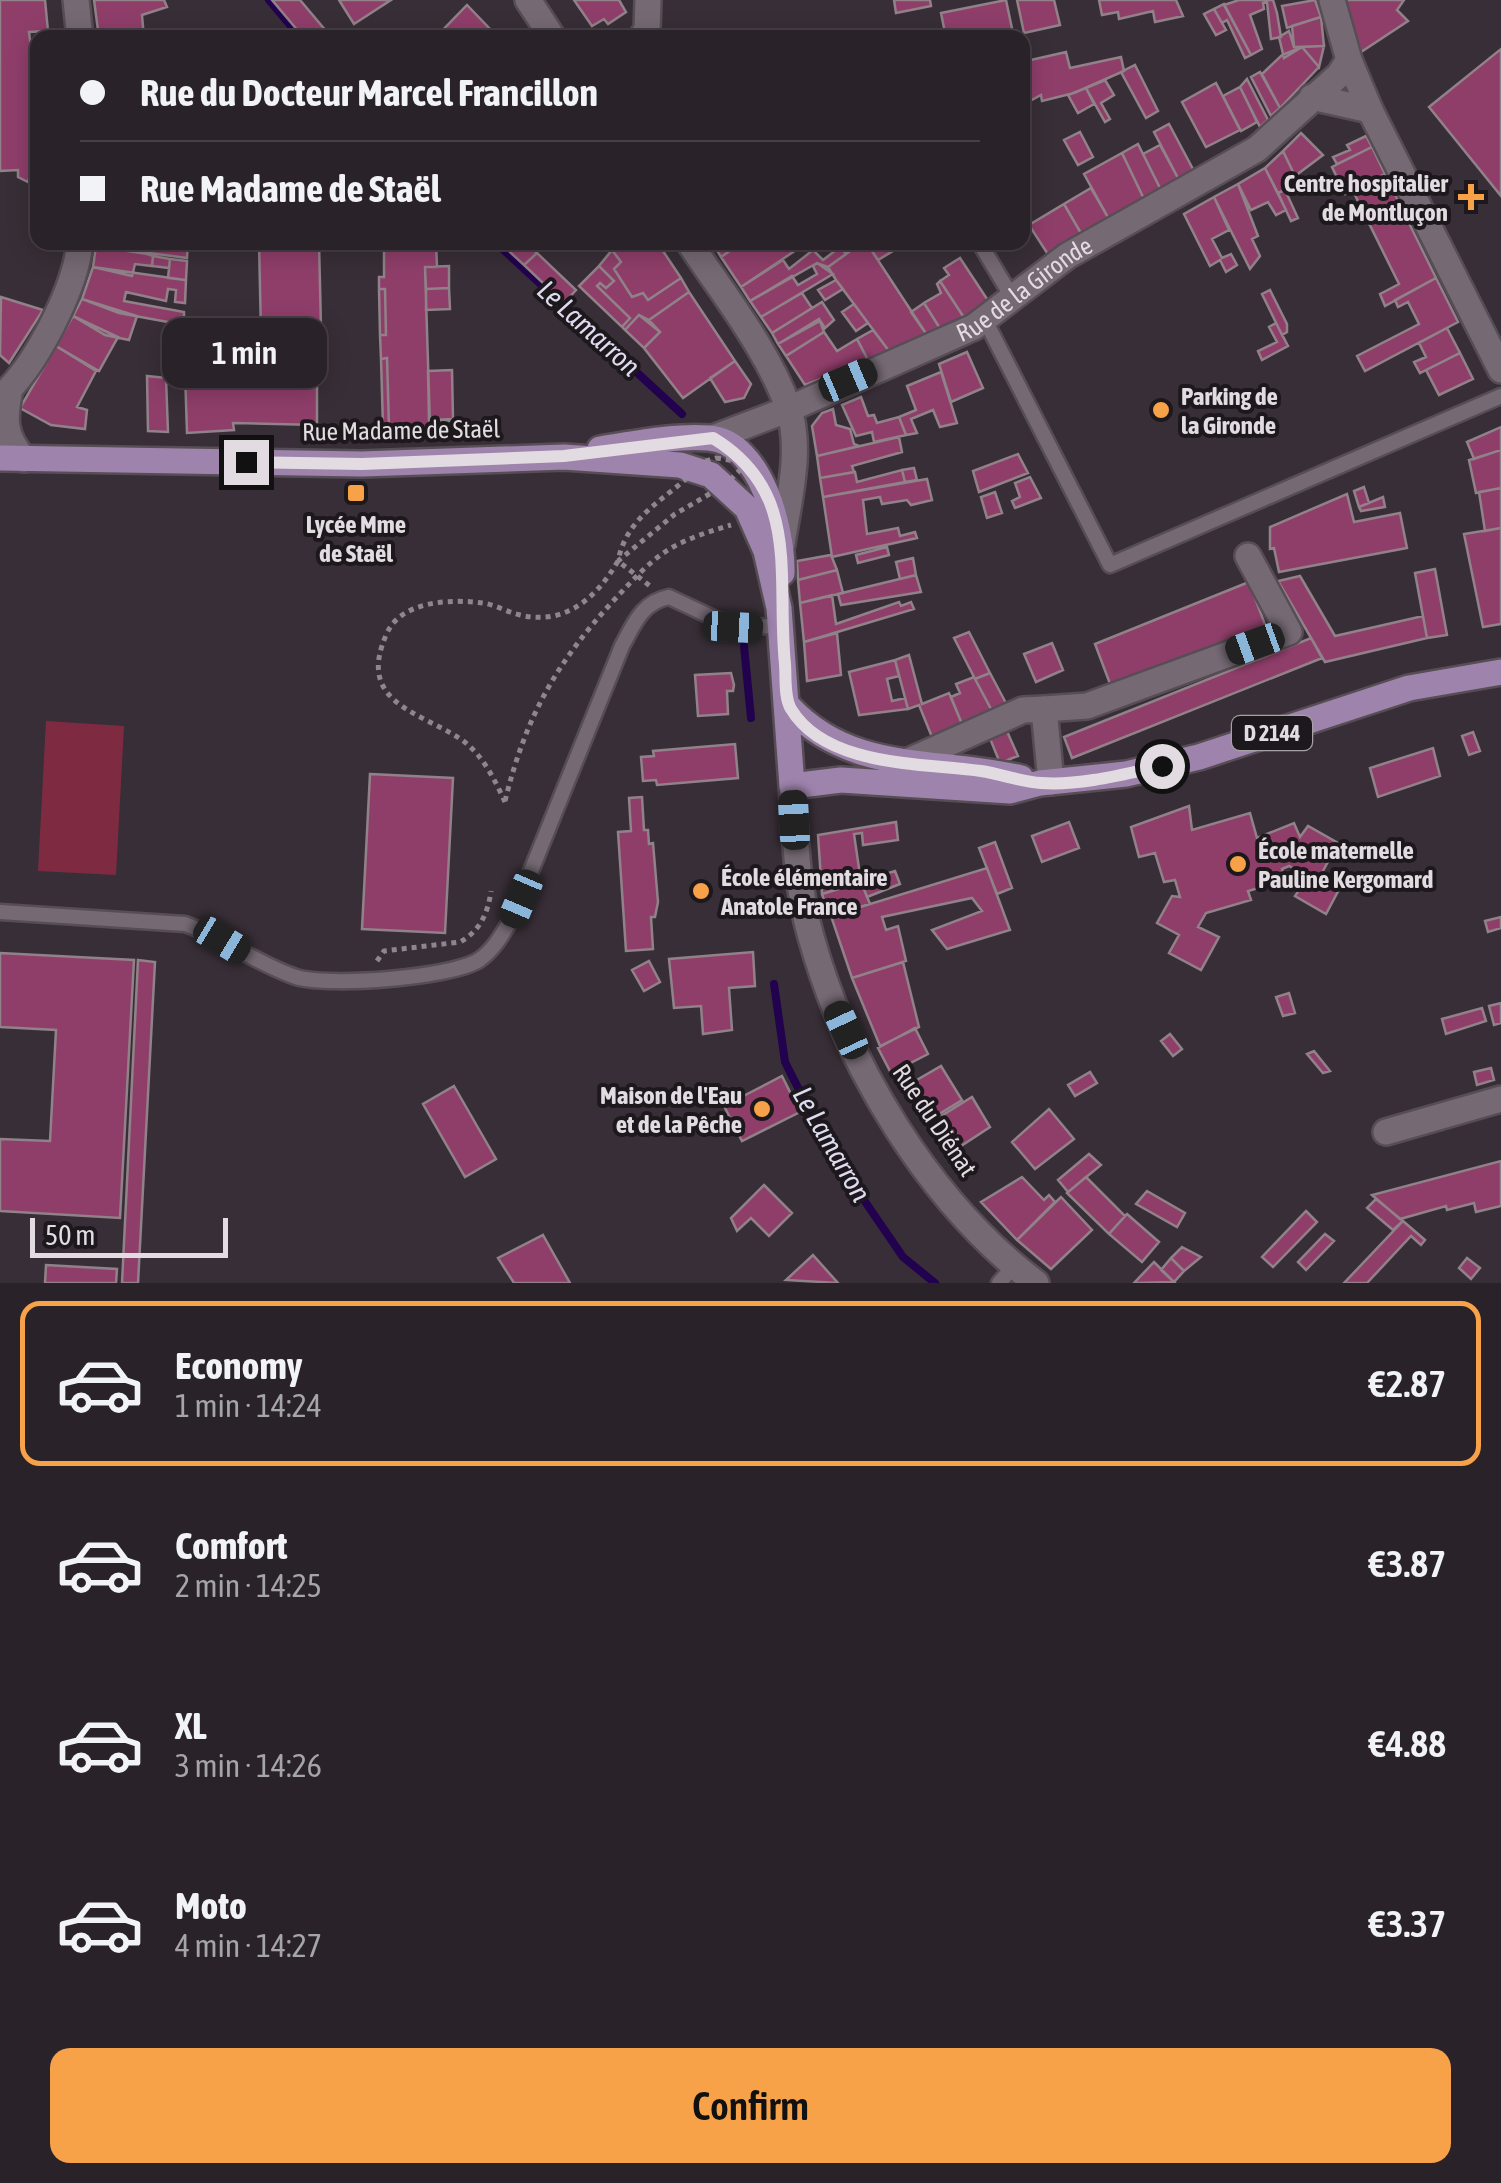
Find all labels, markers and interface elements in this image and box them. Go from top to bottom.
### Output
text: Rue du Docteur Marcel Francillon [140,71,598,114]
text: Rue Madame de Staël [140,167,441,210]
place label: Centre hospitalier de Montluçon [1284,169,1449,226]
marker: Centre hospitalier de Montluçon [1458,184,1484,210]
street label: Rue de la Gironde [952,231,1097,347]
water label: Le Lamarron [531,274,647,383]
callout: 1 min [164,317,328,387]
text: 1 min [212,334,277,371]
car [815,354,881,406]
place label: Parking de la Gironde [1181,382,1278,439]
marker: Parking de la Gironde [1150,399,1172,421]
street label: Rue Madame de Staël [302,414,501,446]
route end [224,440,269,485]
marker: Lycée Mme de Staël [345,482,367,504]
place label: Lycée Mme de Staël [306,510,406,567]
car [702,610,764,644]
car [1222,620,1288,668]
road number: D 2144 [1232,716,1312,750]
route start [1140,744,1185,789]
car [777,789,811,851]
place label: École maternelle Pauline Kergomard [1258,836,1433,893]
marker: École maternelle Pauline Kergomard [1227,853,1249,875]
place label: École élémentaire Anatole France [720,863,888,920]
car [495,866,547,932]
marker: École élémentaire Anatole France [690,880,712,902]
car [189,912,255,968]
car [820,996,872,1064]
street label: Rue du Diénat [887,1059,983,1181]
place label: Maison de l'Eau et de la Pêche [600,1081,742,1138]
water label: Le Lamarron [786,1081,878,1207]
marker: Maison de l'Eau et de la Pêche [751,1098,773,1120]
scale bar [30,1213,228,1258]
text: 50 m [45,1219,95,1251]
icon: car [55,1339,145,1429]
text: Economy [175,1344,302,1387]
text: €2.87 [1369,1362,1446,1405]
text: 1 min · 14:24 [175,1387,322,1424]
icon: car [55,1519,145,1609]
text: Comfort [175,1524,287,1567]
text: €3.87 [1369,1542,1446,1585]
text: 2 min · 14:25 [175,1567,322,1604]
icon: car [55,1699,145,1789]
text: XL [175,1704,207,1747]
text: €4.88 [1369,1722,1446,1765]
text: 3 min · 14:26 [175,1747,322,1784]
icon: car [55,1879,145,1969]
text: Moto [175,1884,247,1927]
text: €3.37 [1369,1902,1446,1945]
text: 4 min · 14:27 [175,1927,322,1964]
button: Confirm [50,2048,1451,2163]

